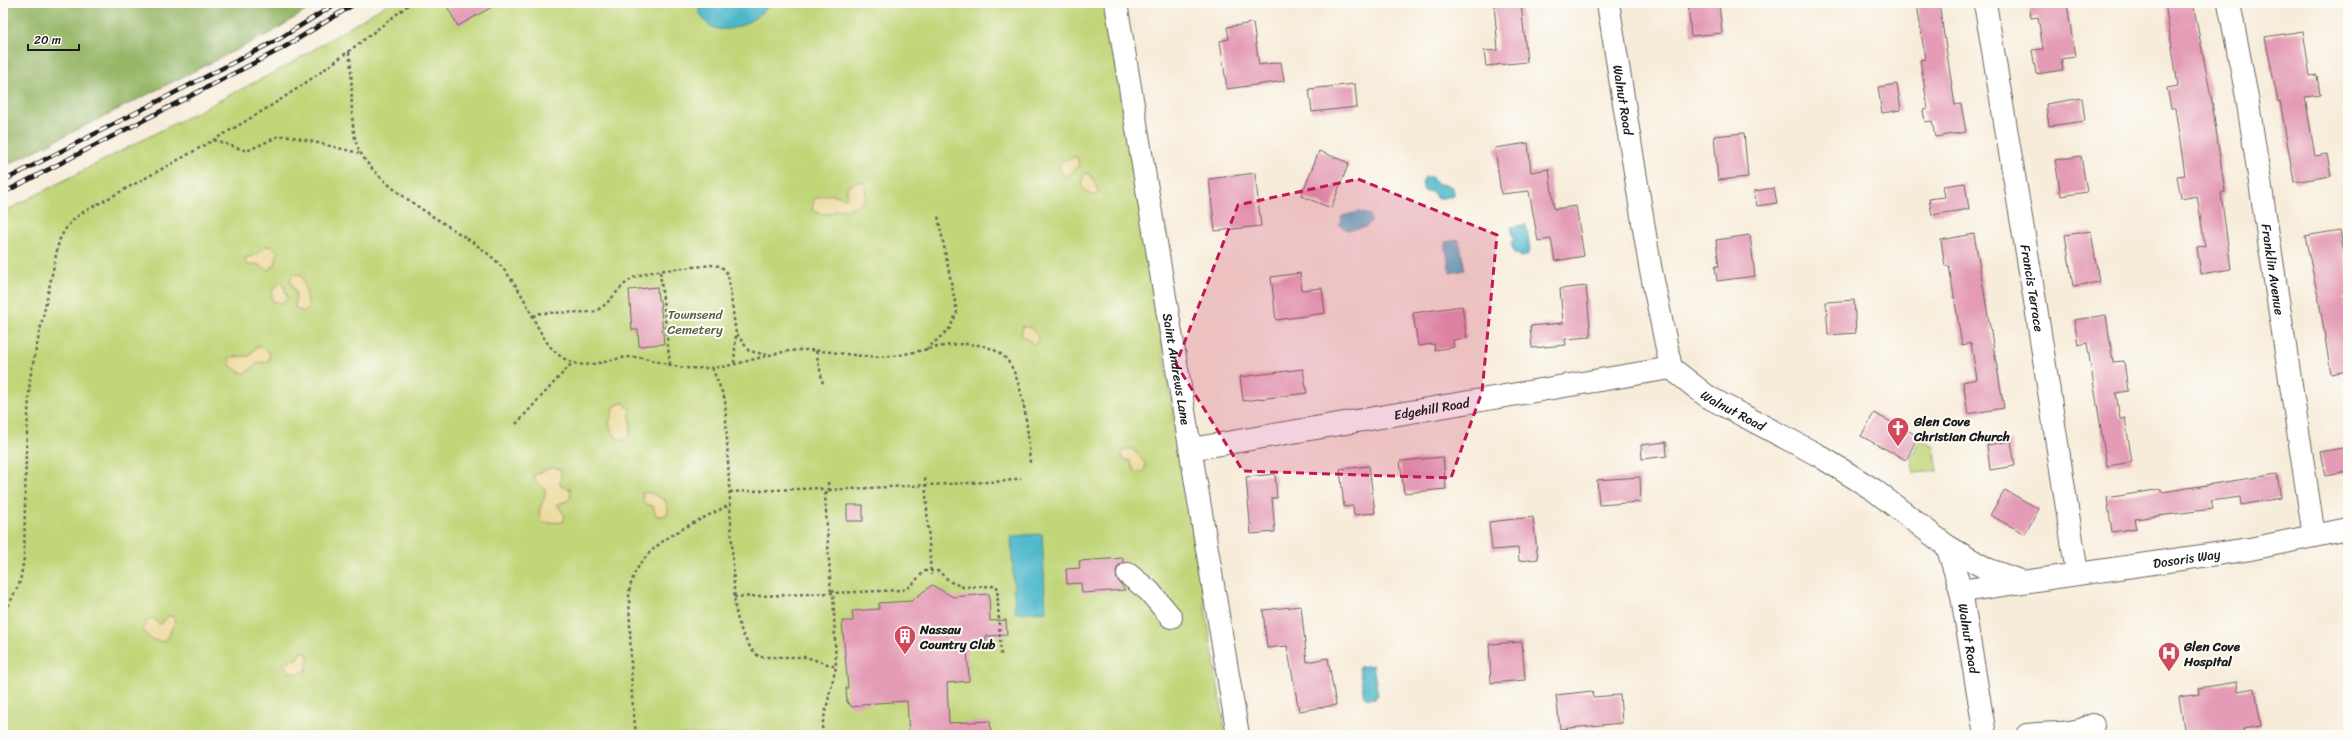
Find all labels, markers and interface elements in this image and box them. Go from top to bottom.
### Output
scale bar [28,26,79,52]
text: 20 m [34,29,61,51]
street label: Walnut Road [1606,63,1640,138]
street label: Franklin Avenue [2254,222,2291,317]
street label: Francis Terrace [2014,243,2051,334]
park label: Townsend Cemetery [667,303,723,341]
street label: Saint Andrews Lane [1156,311,1197,427]
street label: Walnut Road [1695,384,1771,438]
street label: Edgehill Road [1392,391,1472,427]
place label: Glen Cove Christian Church [1913,410,2010,448]
church icon: Glen Cove Christian Church [1885,415,1911,448]
street label: Dosoris Way [2151,542,2222,575]
street label: Walnut Road [1951,602,1986,676]
place label: Nassau Country Club [919,618,996,656]
building icon: Nassau Country Club [892,623,918,656]
place label: Glen Cove Hospital [2183,635,2241,673]
hospital icon: Glen Cove Hospital [2156,640,2182,673]

